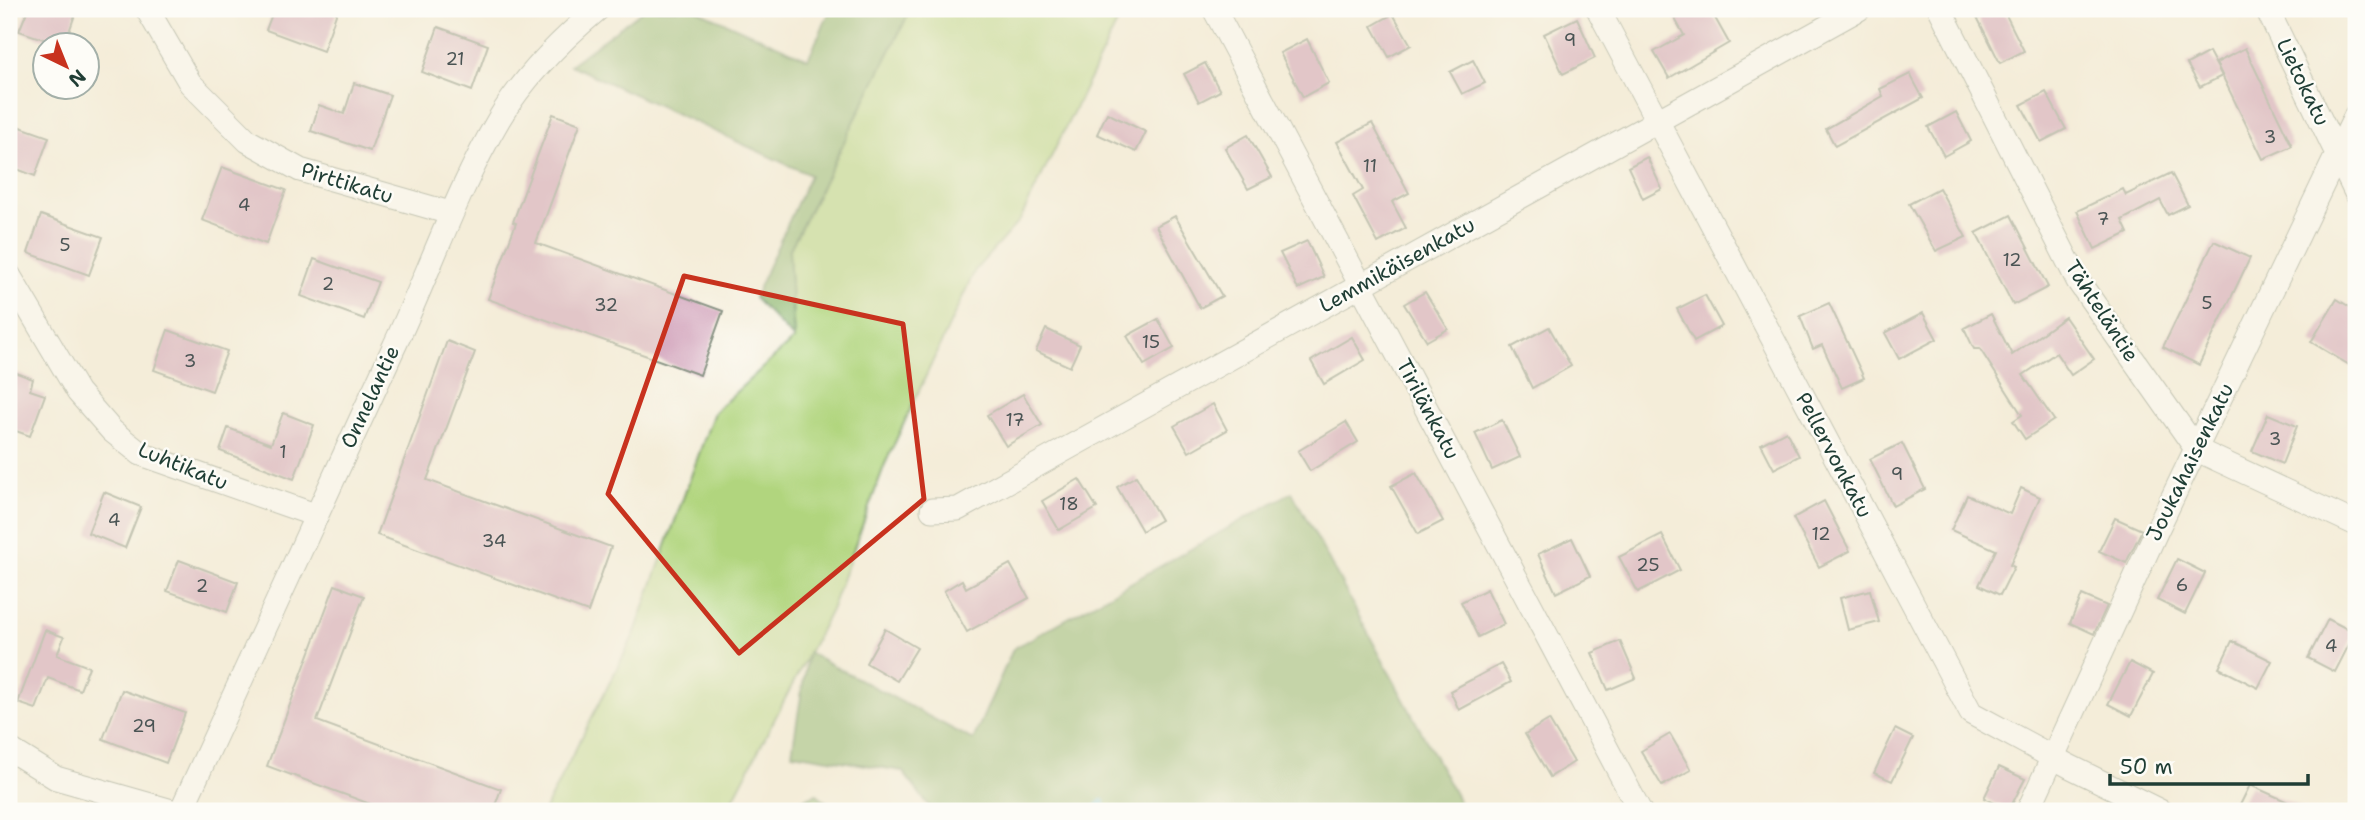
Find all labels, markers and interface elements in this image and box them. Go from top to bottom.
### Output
house number: 9 [1564,28,1576,52]
north arrow [32,32,102,102]
street label: Lietokatu [2270,33,2336,131]
house number: 21 [445,47,465,71]
text: N [63,64,91,92]
house number: 3 [2264,125,2276,149]
house number: 11 [1363,154,1377,178]
street label: Pirttikatu [297,156,397,210]
house number: 4 [238,193,250,217]
house number: 7 [2097,207,2109,231]
street label: Lemmikäisenkatu [1314,211,1480,319]
house number: 5 [59,233,71,257]
house number: 12 [2002,248,2022,272]
street label: Tähteläntie [2059,255,2145,367]
house number: 2 [322,272,334,296]
house number: 5 [2201,291,2213,315]
house number: 32 [594,293,618,317]
house number: 15 [1142,330,1160,354]
street label: Onnelantie [334,341,406,453]
house number: 3 [184,349,196,373]
street label: Tirilänkatu [1390,354,1466,464]
street label: Joukahaisenkatu [2140,378,2240,546]
street label: Pellervonkatu [1789,387,1879,523]
house number: 17 [1005,408,1025,432]
house number: 3 [2269,427,2281,451]
street label: Luhtikatu [134,435,232,497]
house number: 1 [279,440,287,464]
house number: 9 [1891,462,1903,486]
house number: 18 [1059,492,1079,516]
house number: 4 [108,508,120,532]
house number: 12 [1811,522,1831,546]
house number: 34 [482,529,506,553]
house number: 25 [1636,553,1660,577]
house number: 6 [2176,573,2188,597]
house number: 2 [196,574,208,598]
house number: 4 [2325,634,2337,658]
house number: 29 [132,714,156,738]
scale bar [2110,743,2307,787]
text: 50 m [2120,753,2173,781]

